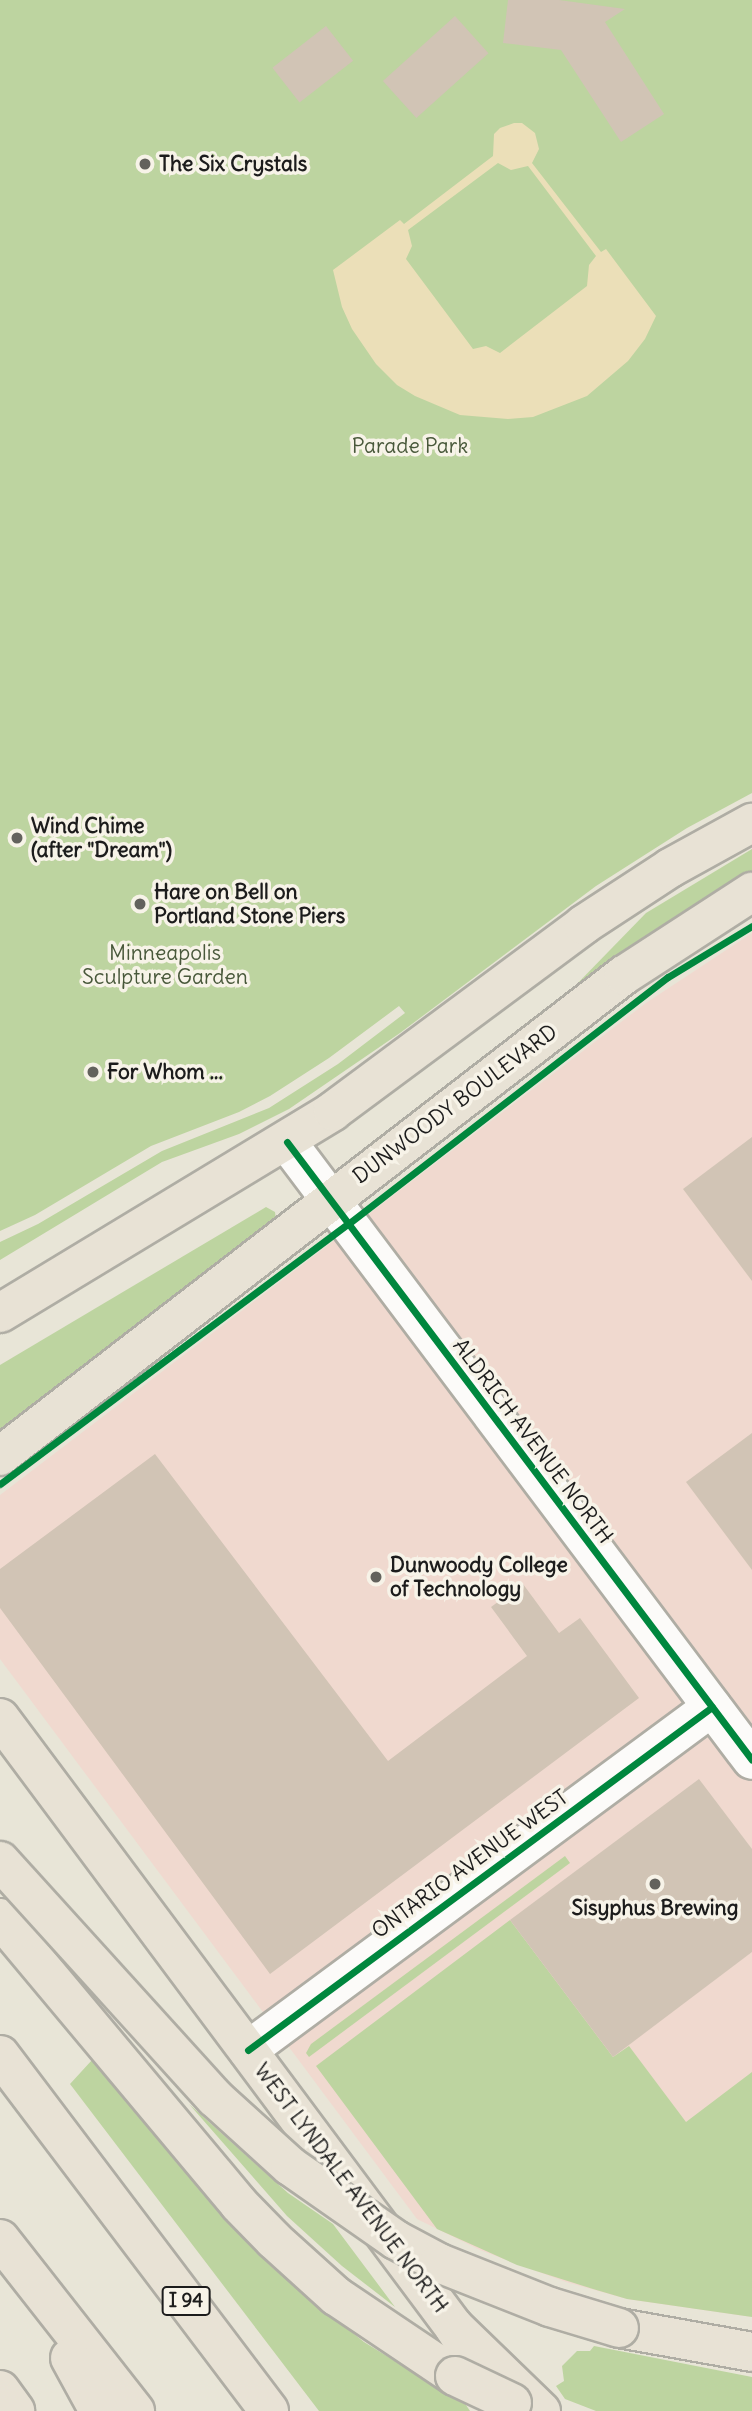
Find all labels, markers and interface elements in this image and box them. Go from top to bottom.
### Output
place label: The Six Crystals [159,151,307,177]
marker: The Six Crystals [137,156,153,172]
park label: Parade Park [352,433,468,459]
place label: Wind Chime (after "Dream") [31,813,172,863]
marker: Wind Chime (after "Dream") [9,830,25,846]
place label: Hare on Bell on Portland Stone Piers [154,879,345,929]
marker: Hare on Bell on Portland Stone Piers [132,896,148,912]
park label: Minneapolis Sculpture Garden [82,940,248,990]
street label: DUNWOODY BOULEVARD [348,1019,562,1189]
place label: For Whom ... [107,1059,223,1085]
marker: For Whom ... [85,1064,101,1080]
street label: ALDRICH AVENUE NORTH [448,1334,618,1548]
place label: Dunwoody College of Technology [390,1552,568,1602]
marker: Dunwoody College of Technology [368,1569,384,1585]
street label: ONTARIO AVENUE WEST [367,1784,573,1944]
marker: Sisyphus Brewing [647,1876,663,1892]
place label: Sisyphus Brewing [572,1895,738,1921]
street label: WEST LYNDALE AVENUE NORTH [249,2058,453,2318]
road number: I 94 [162,2286,210,2316]

